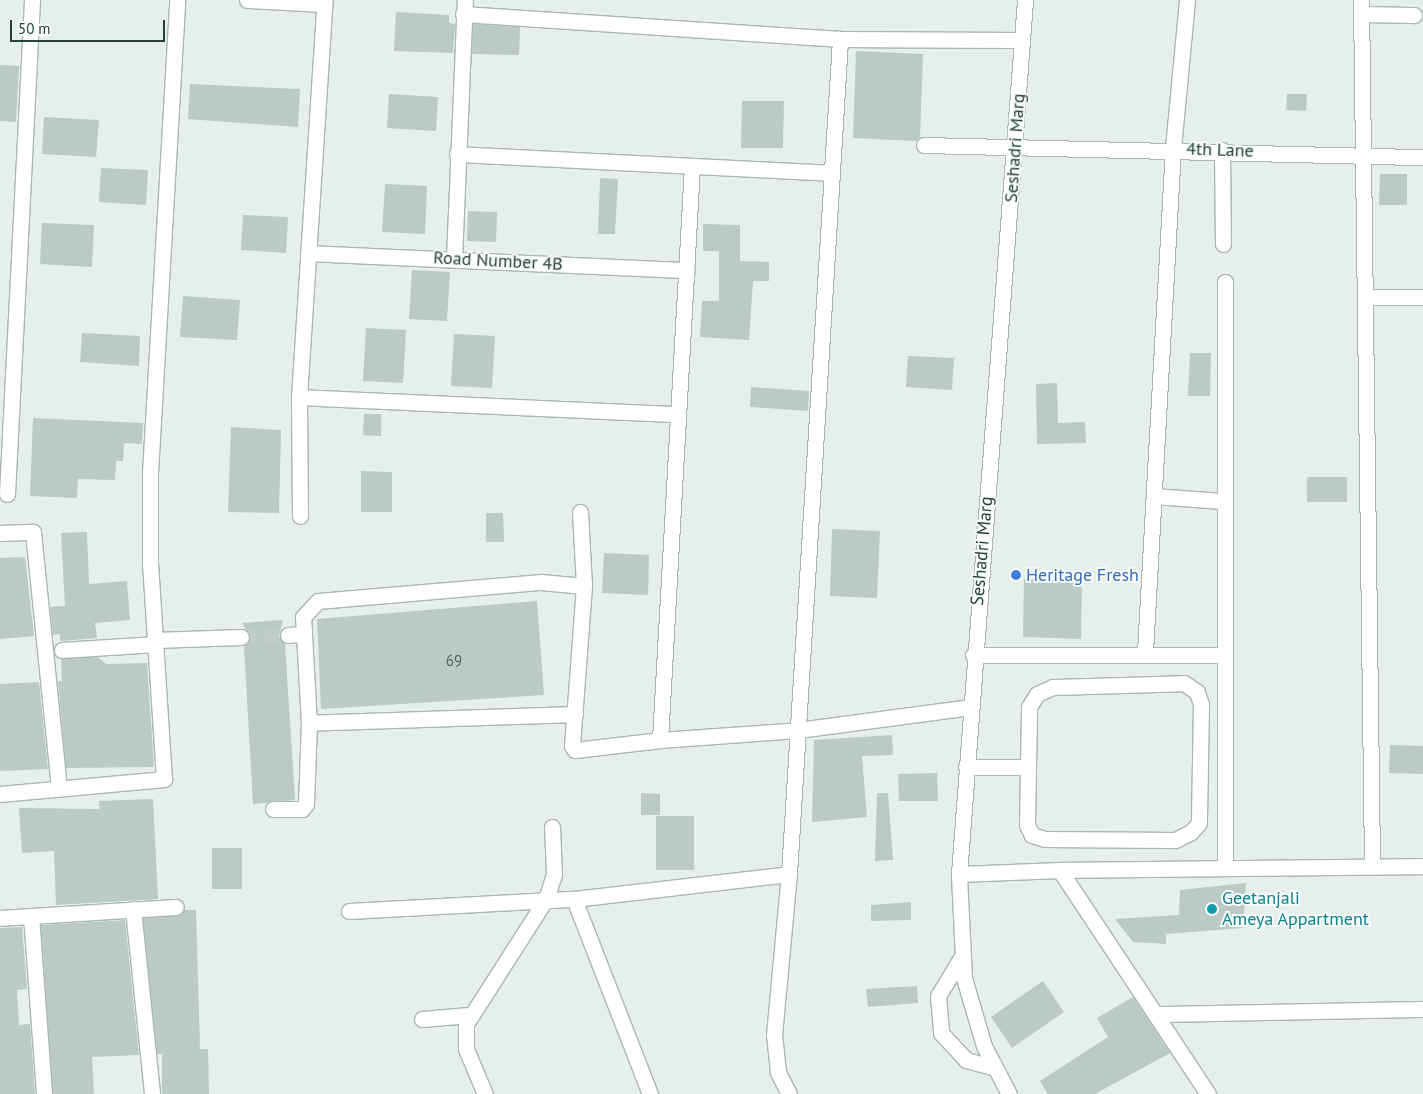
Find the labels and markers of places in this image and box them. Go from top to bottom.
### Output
place label: Heritage Fresh [1026,564,1139,586]
marker: Heritage Fresh [1010,569,1022,581]
place label: Geetanjali Ameya Appartment [1222,888,1369,931]
marker: Geetanjali Ameya Appartment [1206,903,1218,915]

